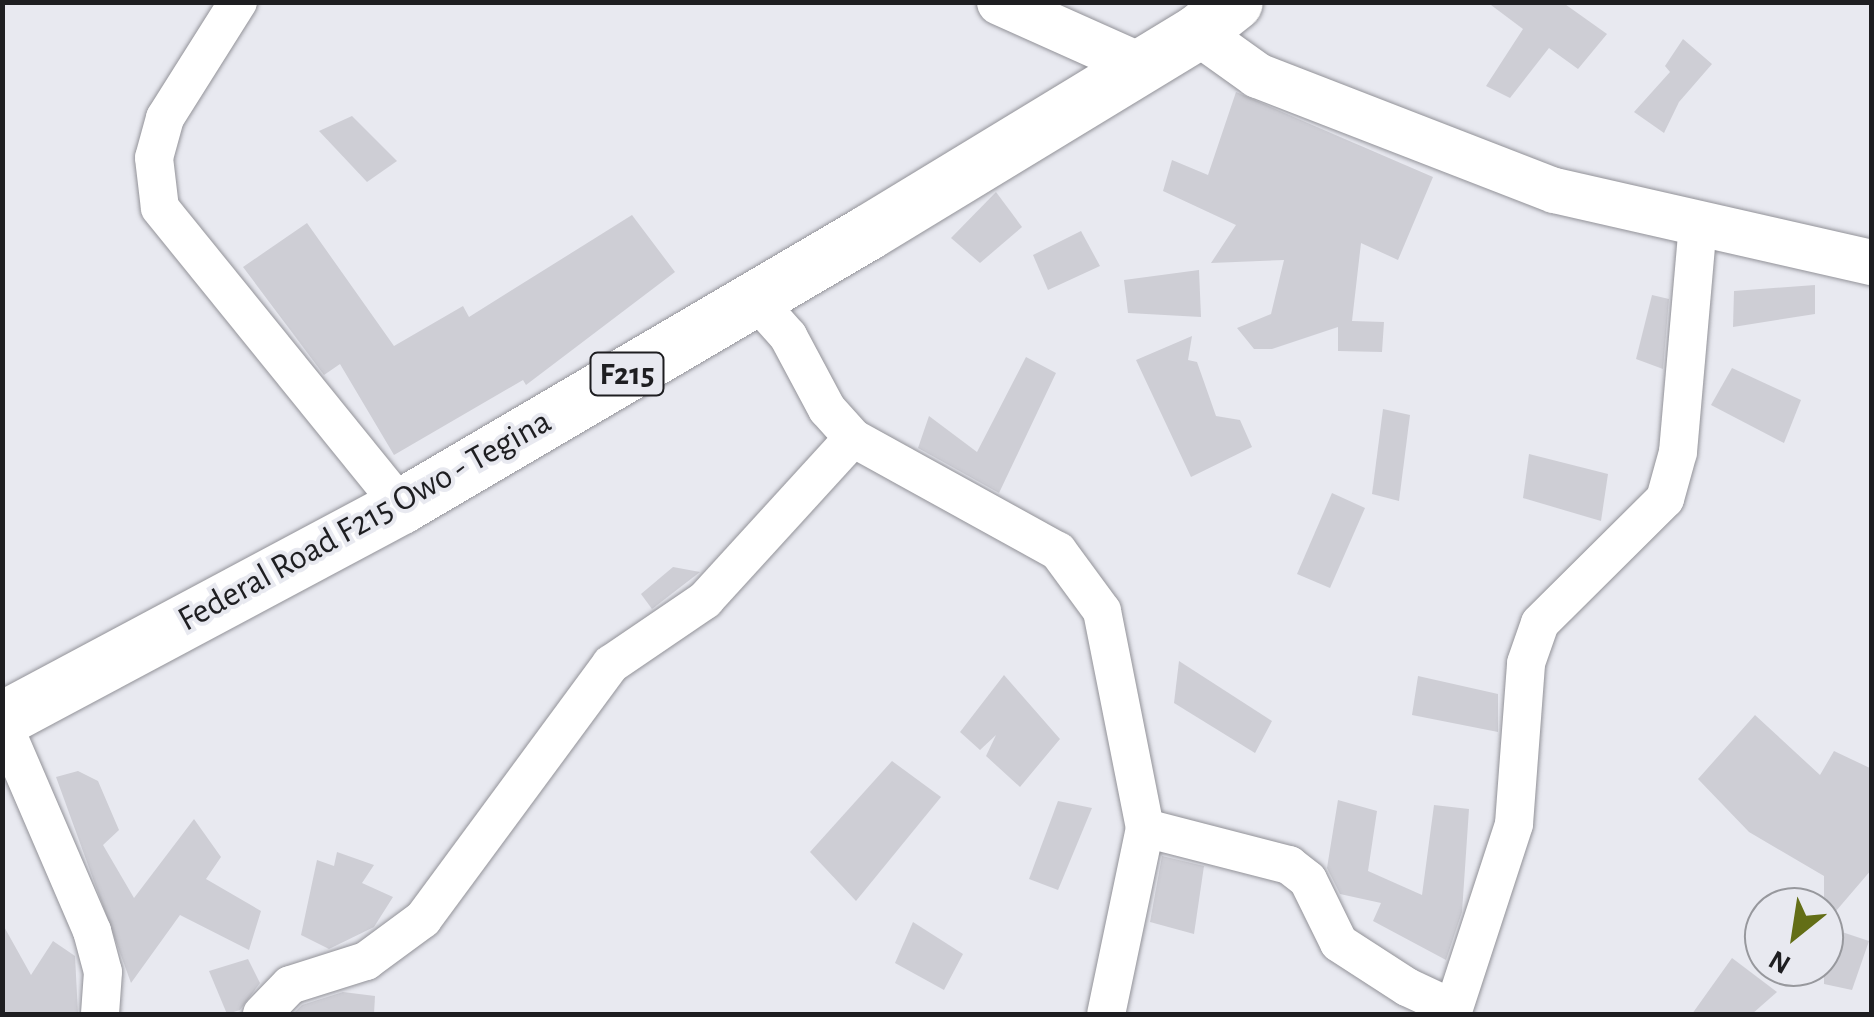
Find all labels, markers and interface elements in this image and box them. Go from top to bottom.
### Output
road number: F215 [587,347,667,401]
street label: Federal Road F215 Owo - Tegina [171,401,559,641]
north arrow [1744,887,1844,987]
text: N [1765,944,1795,978]

